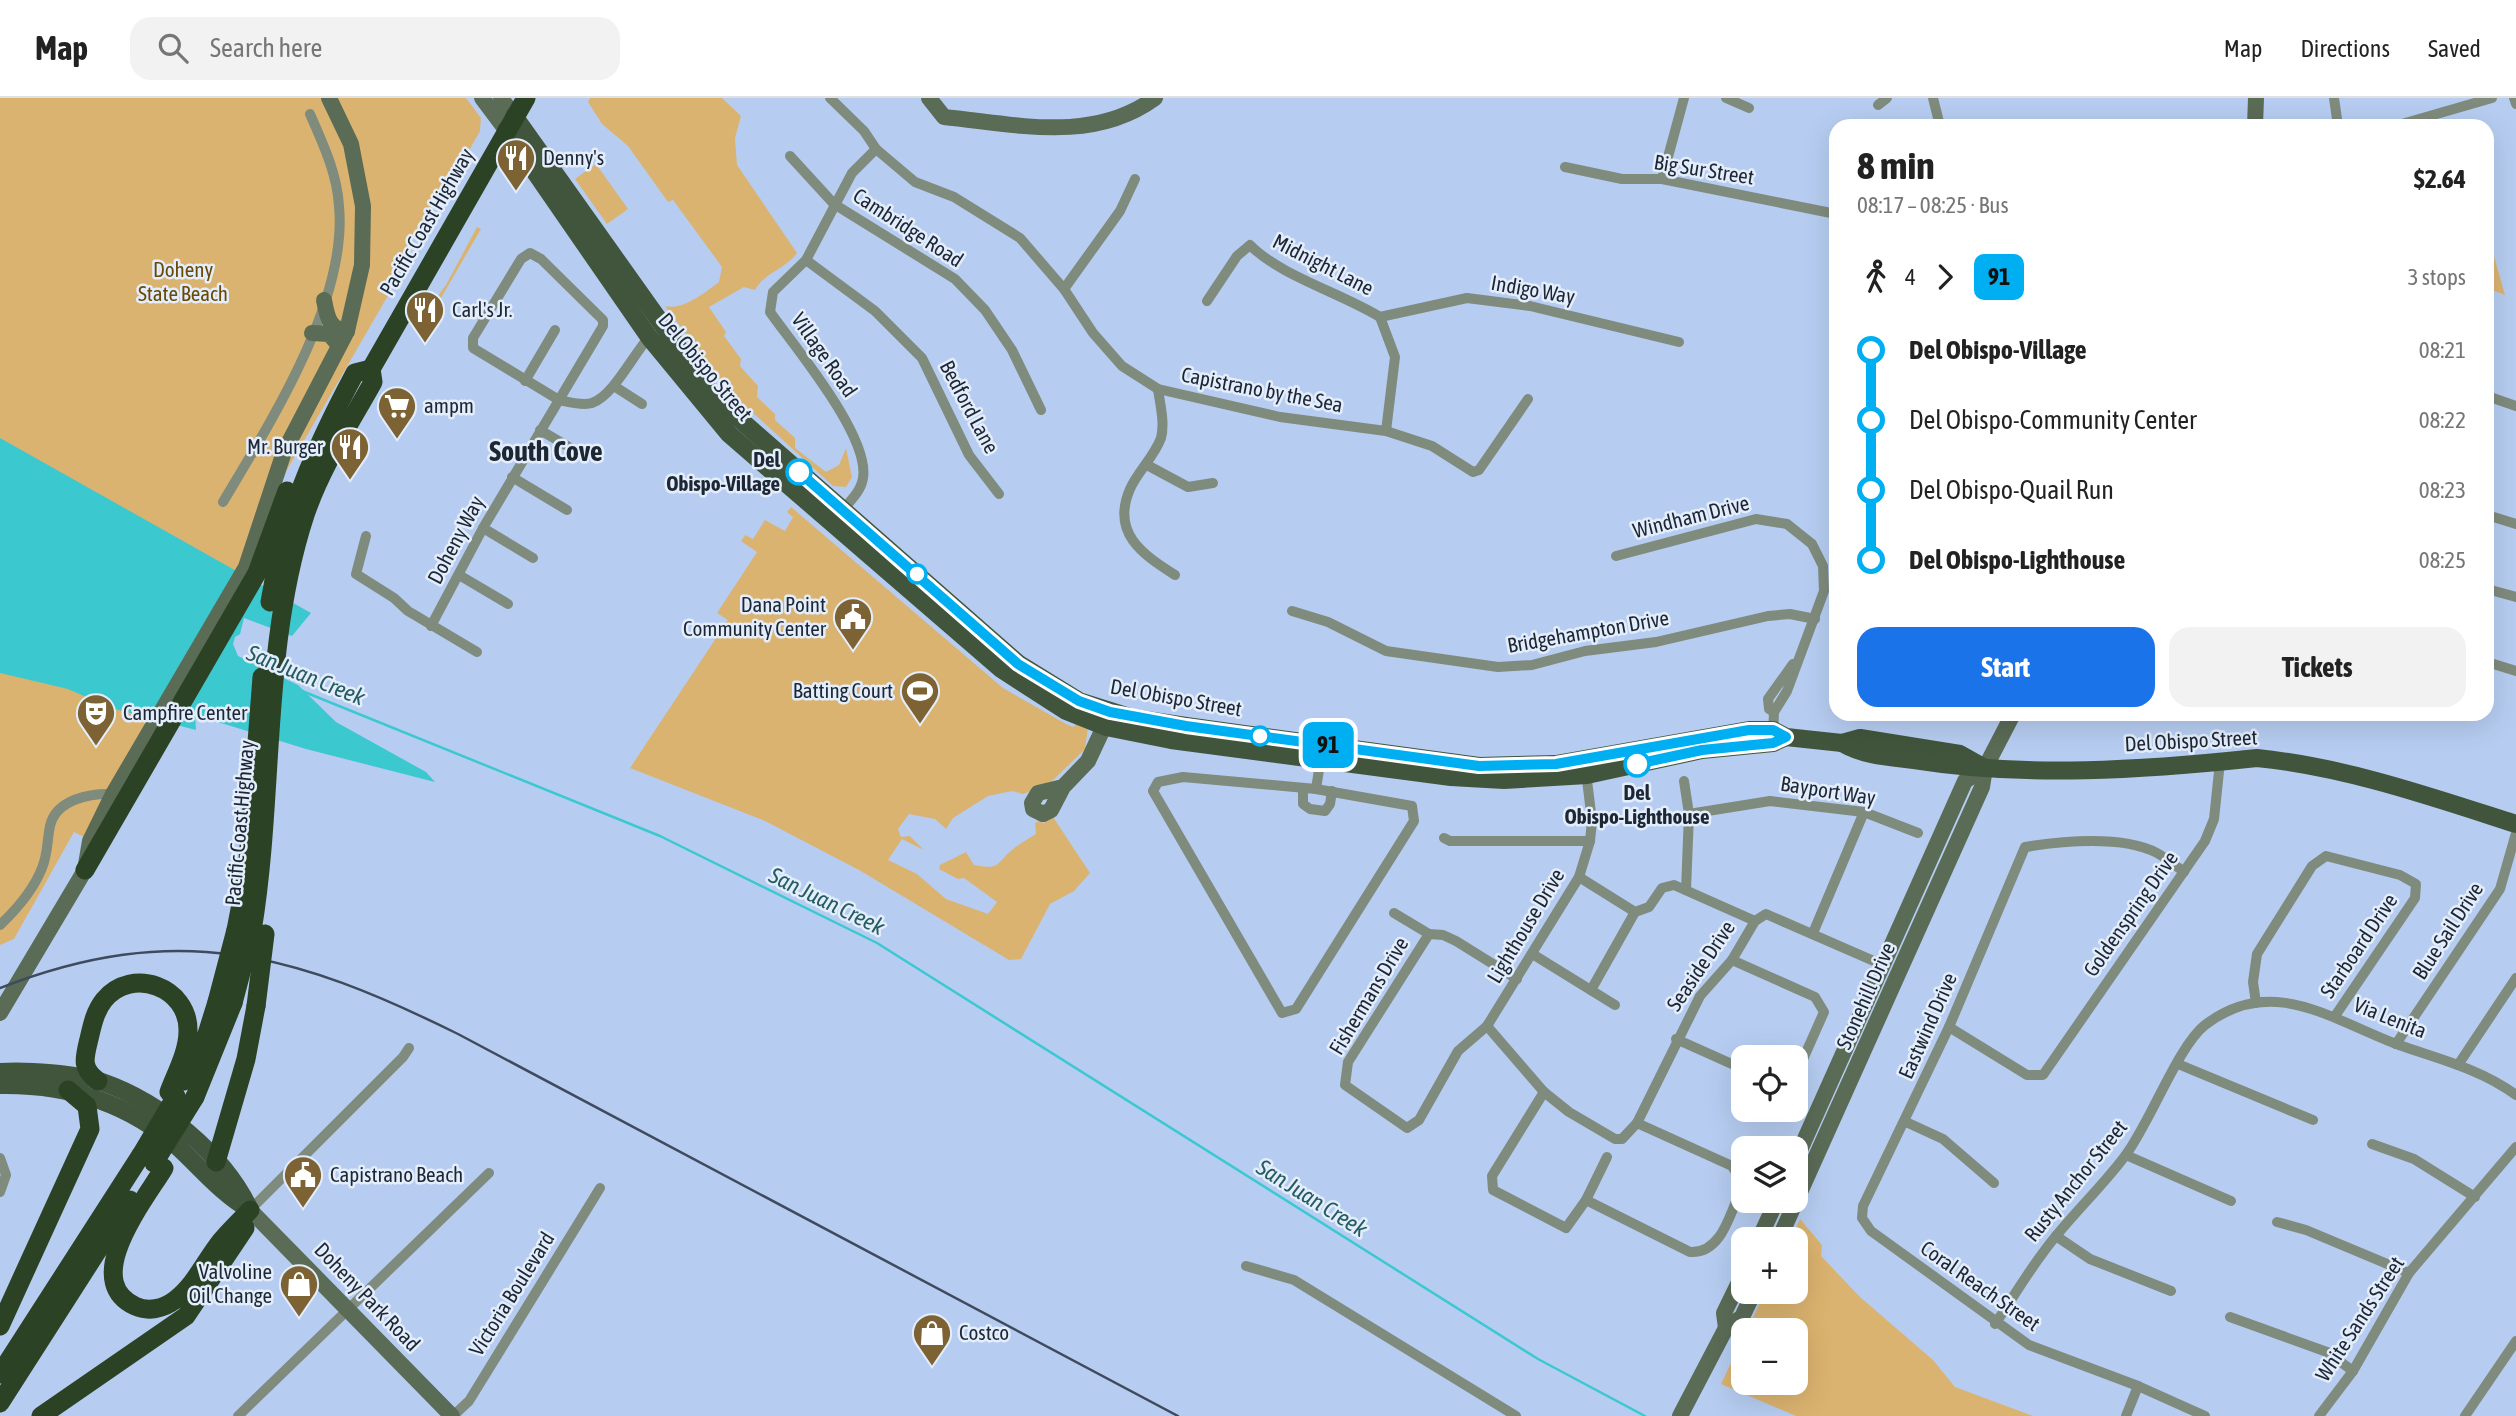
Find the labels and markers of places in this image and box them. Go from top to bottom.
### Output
restaurant icon: Denny's [495,137,537,192]
place label: Denny's [543,145,604,169]
restaurant icon: Carl's Jr. [404,289,446,344]
place label: Carl's Jr. [452,297,513,321]
supermarket icon: ampm [376,385,418,440]
place label: ampm [424,393,474,417]
restaurant icon: Mr. Burger [329,426,371,481]
place label: Mr. Burger [247,434,324,458]
place label: Del Obispo-Village [666,447,780,495]
marker: Del Obispo-Village [786,459,812,485]
unlabelled marker [907,564,927,584]
place label: Dana Point Community Center [683,592,827,640]
public building icon: Dana Point Community Center [832,596,874,651]
sports icon: Batting Court [899,670,941,725]
place label: Batting Court [793,678,893,702]
theatre icon: Campfire Center [75,692,117,747]
place label: Campfire Center [123,700,248,724]
unlabelled marker [1250,726,1270,746]
marker: Del Obispo-Lighthouse [1624,751,1650,777]
place label: Del Obispo-Lighthouse [1565,780,1709,828]
public building icon: Capistrano Beach [282,1154,324,1209]
place label: Capistrano Beach [330,1162,463,1186]
place label: Valvoline Oil Change [189,1259,272,1307]
shop icon: Valvoline Oil Change [278,1263,320,1318]
shop icon: Costco [911,1312,953,1367]
place label: Costco [959,1320,1009,1344]

